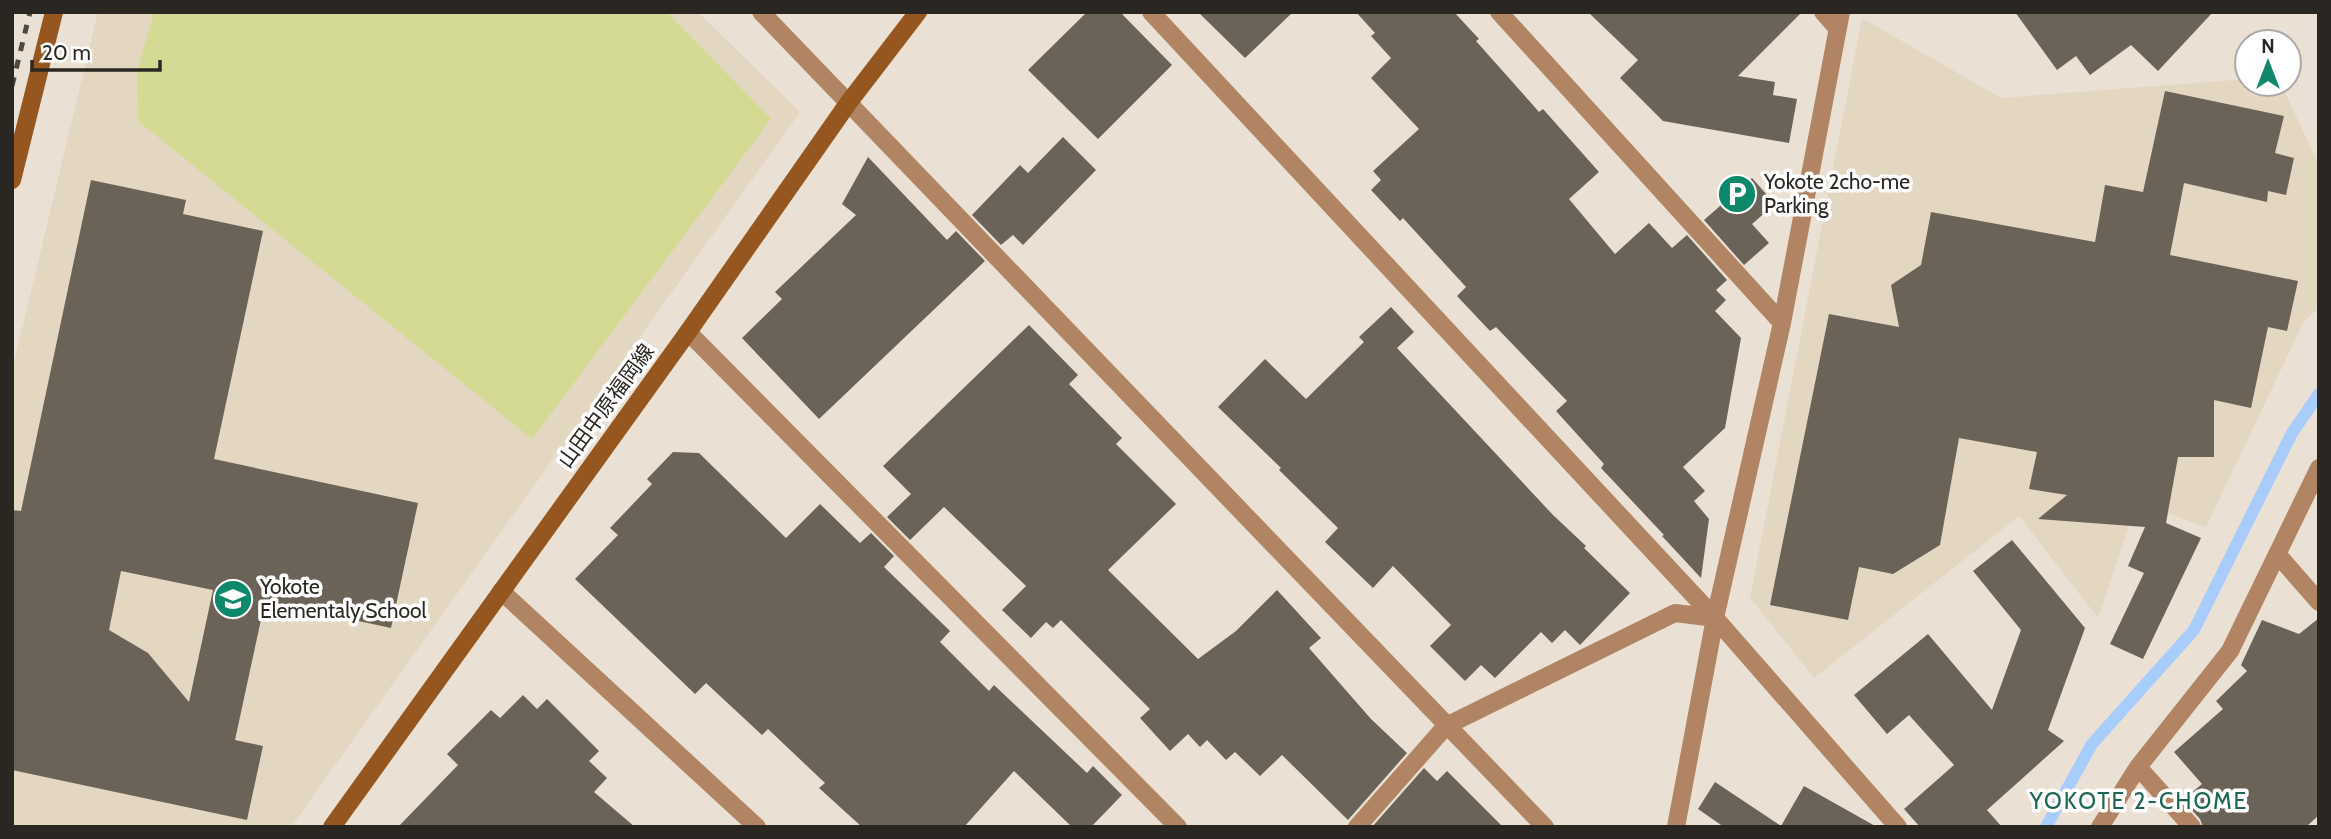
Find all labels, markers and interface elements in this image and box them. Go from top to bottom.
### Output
scale bar [32,28,159,72]
north arrow [2233,28,2303,98]
text: N [2261,35,2275,58]
text: 20 m [42,40,91,65]
place label: Yokote 2cho-me Parking [1763,169,1910,218]
parking icon: Yokote 2cho-me Parking [1716,173,1758,215]
street label: 山田中原福岡線 [552,339,659,473]
place label: Yokote Elementaly School [259,574,427,623]
school or university icon: Yokote Elementaly School [212,578,254,620]
district label: YOKOTE 2-CHOME [2029,787,2248,815]

